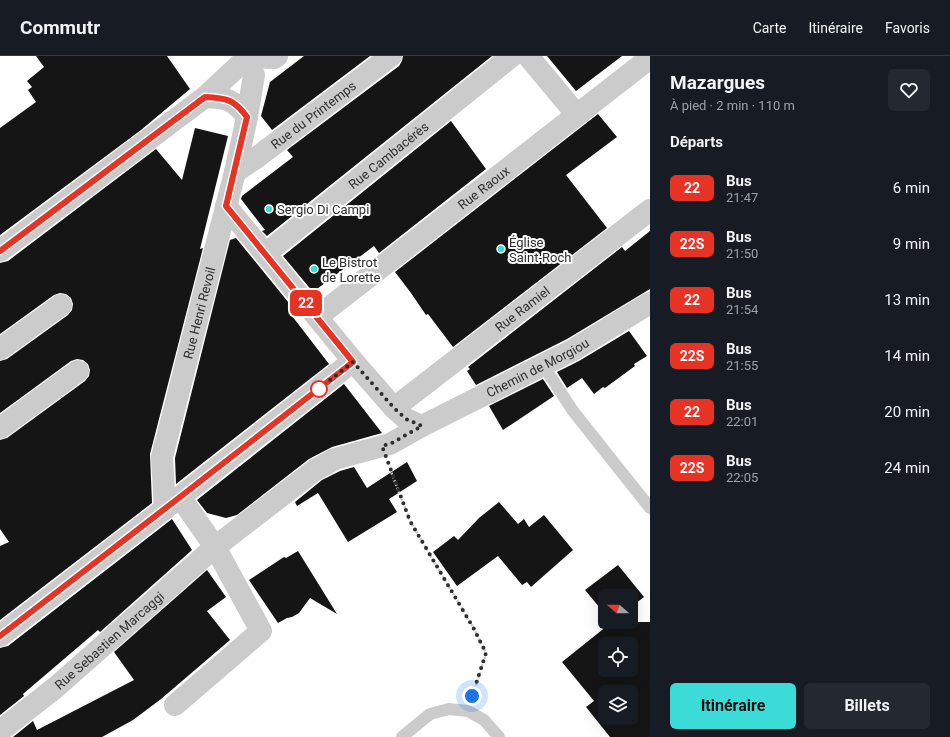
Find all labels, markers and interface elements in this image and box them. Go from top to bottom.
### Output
text: Commutr [20,16,100,39]
text: Carte [753,20,786,36]
text: Itinéraire [808,20,863,36]
text: Favoris [885,20,930,36]
button: heart [888,69,930,111]
text: Mazargues [670,71,765,94]
street label: Rue du Printemps [268,78,359,152]
text: À pied · 2 min · 110 m [670,98,795,113]
street label: Rue Cambacérès [346,119,432,192]
text: Départs [670,133,723,151]
street label: Rue Raoux [455,163,513,213]
text: Bus [726,172,752,190]
text: 6 min [893,179,930,197]
text: 22 [684,180,700,196]
text: 21:47 [726,190,758,205]
place label: Sergio Di Campi [277,202,369,217]
marker: Sergio Di Campi [264,204,274,214]
text: Bus [726,228,752,246]
place label: Église Saint-Roch [509,235,571,265]
text: 9 min [893,235,930,253]
text: 22S [680,236,704,252]
marker: Église Saint-Roch [496,244,506,254]
text: 21:50 [726,246,758,261]
place label: Le Bistrot de Lorette [322,255,381,285]
marker: Le Bistrot de Lorette [309,264,319,274]
street label: Rue Henri Revoil [180,265,218,360]
street label: Rue Ramiel [492,283,553,335]
text: Bus [726,284,752,302]
line badge: 22 [288,290,324,316]
text: 13 min [884,291,930,309]
text: 22 [684,292,700,308]
text: 22 [298,295,314,311]
text: 21:54 [726,302,758,317]
street label: Chemin de Morgiou [484,335,592,400]
text: Bus [726,340,752,358]
text: 14 min [884,347,930,365]
text: 22S [680,348,704,364]
text: 21:55 [726,358,758,373]
unlabelled marker [310,380,328,398]
text: Bus [726,396,752,414]
text: 20 min [884,403,930,421]
text: 22 [684,404,700,420]
text: 22:01 [726,414,758,429]
text: Bus [726,452,752,470]
text: 24 min [884,459,930,477]
text: 22S [680,460,704,476]
text: 22:05 [726,470,758,485]
street label: Rue Sebastien Marcaggi [52,589,167,693]
north arrow [598,589,638,629]
map controls [598,589,638,725]
button: locate [598,637,638,677]
button: Itinéraire [670,683,796,729]
button: Billets [804,683,930,729]
button: layers [598,685,638,725]
your location [462,686,482,706]

